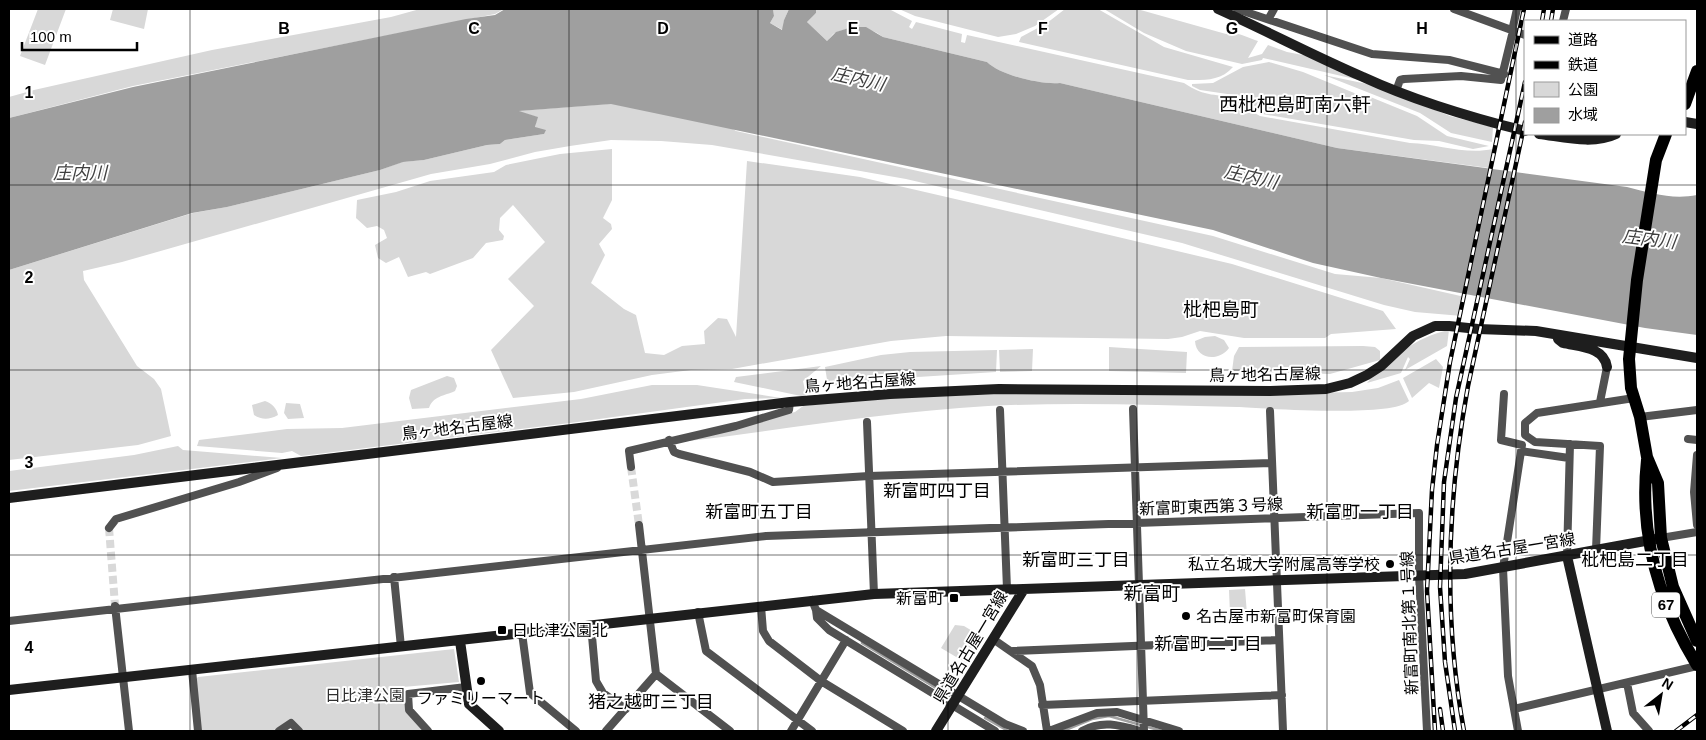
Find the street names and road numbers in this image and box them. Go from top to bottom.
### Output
street label: 鳥ヶ地名古屋線 [1209,365,1321,384]
street label: 鳥ヶ地名古屋線 [804,370,916,395]
street label: 鳥ヶ地名古屋線 [400,412,514,443]
street label: 新富町東西第３号線 [1139,495,1283,518]
street label: 県道名古屋一宮線 [1448,530,1577,567]
street label: 新富町南北第１号線 [1398,551,1421,695]
street label: 県道名古屋一宮線 [930,588,1011,707]
road number: 67 [1652,592,1680,618]

